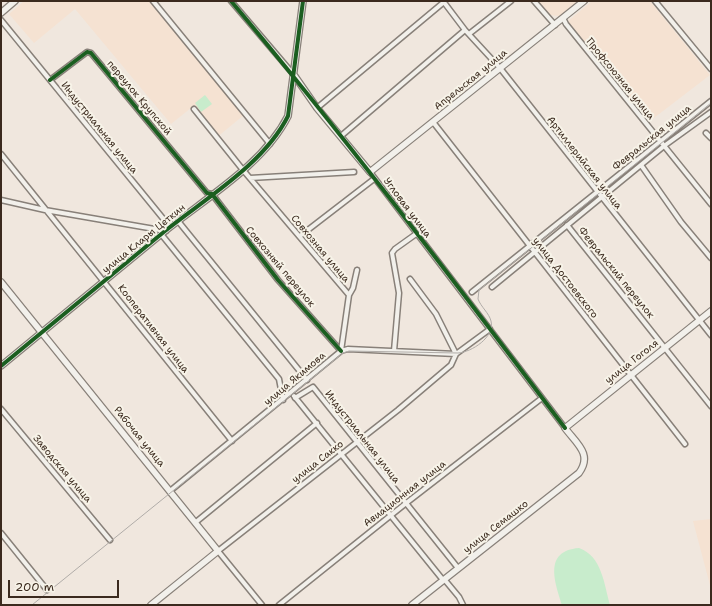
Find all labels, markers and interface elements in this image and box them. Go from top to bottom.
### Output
street label: Профсоюзная улица [583,36,657,122]
street label: Апрельская улица [432,47,510,113]
street label: переулок Крупской [104,58,174,138]
street label: Индустриальная улица [58,80,140,176]
street label: Февральская улица [610,103,694,173]
street label: Артиллерийская улица [544,114,624,212]
street label: Угловая улица [381,176,433,240]
street label: улица Клары Цеткин [100,202,188,276]
street label: Совхозная улица [288,213,352,285]
street label: Совхозный переулок [243,224,317,310]
street label: Февральский переулок [575,225,657,321]
street label: улица Достоевского [530,235,600,321]
street label: Кооперативная улица [115,282,191,376]
street label: улица Гоголя [603,337,661,387]
street label: улица Якимова [262,350,328,408]
street label: Индустриальная улица [322,388,402,486]
street label: Рабочая улица [111,404,167,470]
street label: Заводская улица [30,433,94,505]
street label: улица Сакко [290,438,346,486]
street label: Авиационная улица [362,458,448,530]
street label: улица Семашко [461,498,531,556]
scale bar [10,572,121,598]
text: 200 m [15,579,54,595]

